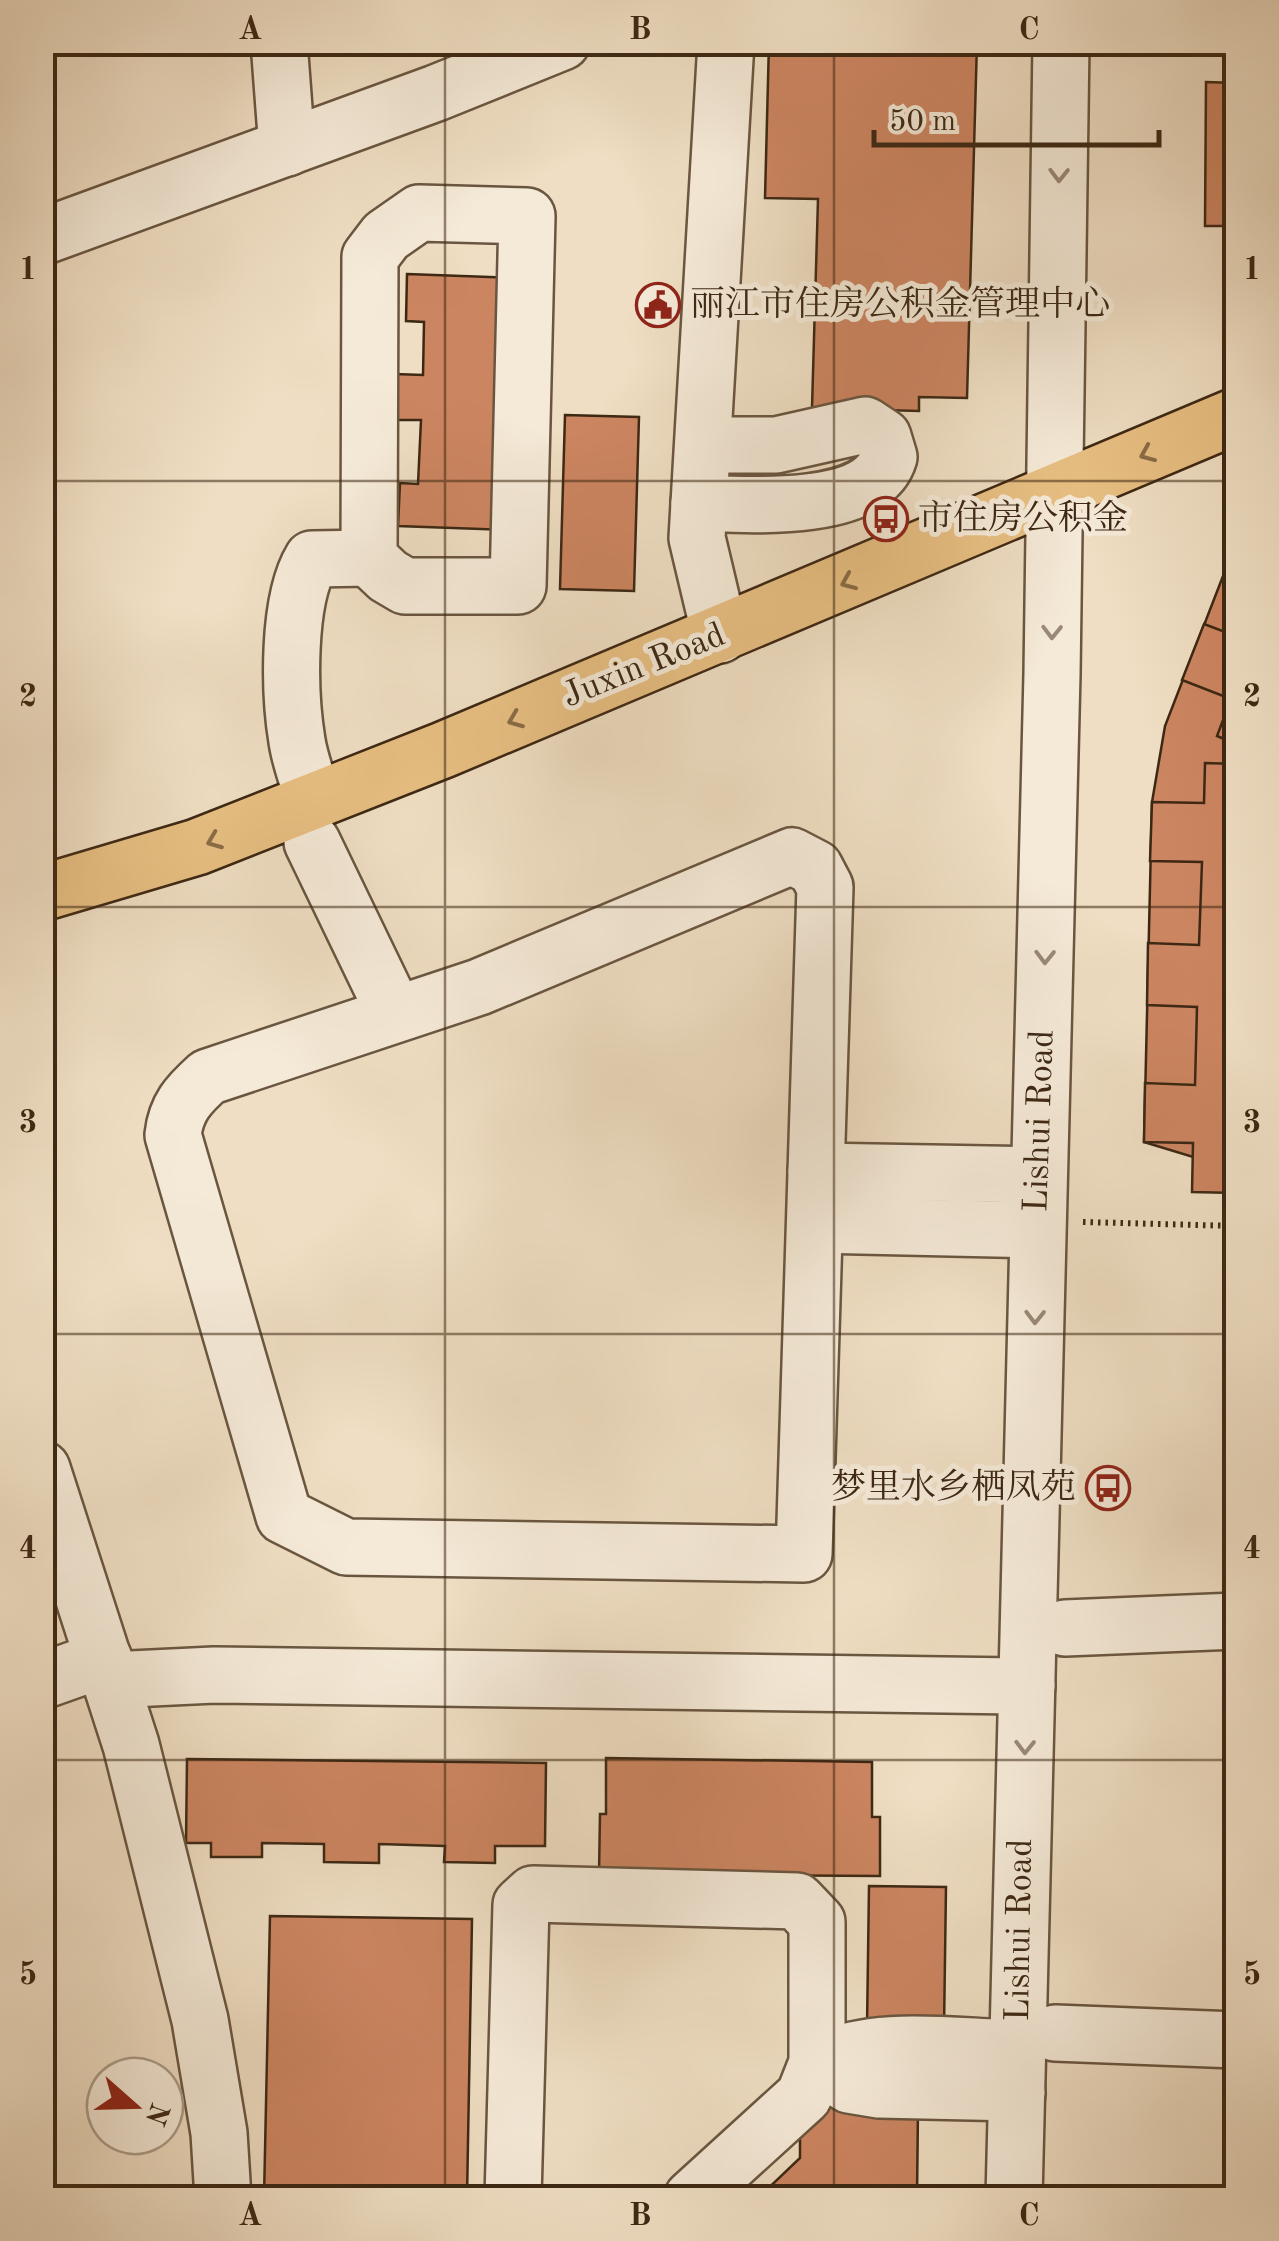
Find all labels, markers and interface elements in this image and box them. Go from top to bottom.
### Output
text: A [238,15,262,47]
text: B [629,15,651,47]
text: C [1018,15,1040,47]
scale bar [874,85,1159,147]
text: 50 m [889,107,956,137]
one-way arrow [1048,168,1070,183]
text: 1 [19,255,37,287]
text: 1 [1243,255,1261,287]
public building icon: 丽江市住房公积金管理中心 [635,282,681,328]
place label: 丽江市住房公积金管理中心 [690,285,1110,323]
one-way arrow [1139,442,1157,462]
bus stop icon: 市住房公积金 [863,496,909,542]
place label: 市住房公积金 [918,499,1128,537]
one-way arrow [840,570,858,590]
street label: Juxin Road [558,618,730,714]
one-way arrow [1042,624,1063,640]
text: 2 [19,682,37,714]
text: 2 [1243,682,1261,714]
one-way arrow [508,708,525,728]
one-way arrow [206,829,224,849]
one-way arrow [1034,949,1055,965]
street label: Lishui Road [1019,1029,1061,1213]
text: 3 [19,1108,37,1140]
text: 3 [1243,1108,1261,1140]
one-way arrow [1025,1309,1046,1325]
bus stop icon: 梦里水乡栖凤苑 [1085,1465,1131,1511]
place label: 梦里水乡栖凤苑 [831,1468,1076,1506]
text: 4 [19,1534,37,1566]
text: 4 [1243,1534,1261,1566]
one-way arrow [1014,1739,1035,1755]
street label: Lishui Road [1001,1838,1039,2022]
text: 5 [19,1960,37,1992]
text: 5 [1243,1960,1261,1992]
north arrow [85,2056,185,2156]
text: N [139,2099,172,2129]
text: A [238,2201,262,2233]
text: B [629,2201,651,2233]
text: C [1018,2201,1040,2233]

